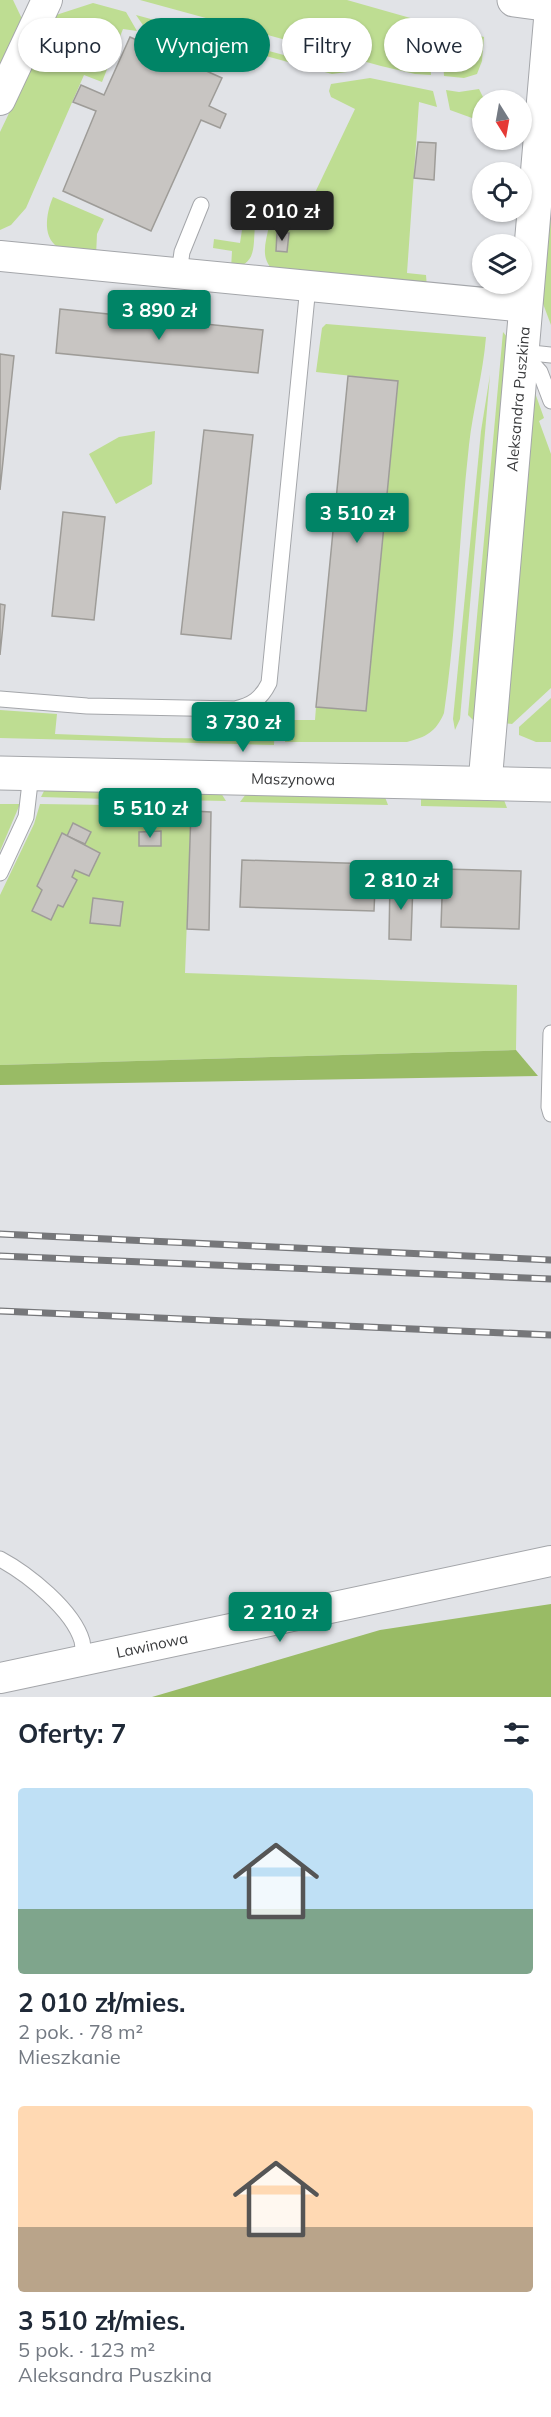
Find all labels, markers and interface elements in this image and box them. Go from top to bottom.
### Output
chip: Kupno [18,18,122,72]
chip: Wynajem [134,18,270,72]
chip: Filtry [282,18,372,72]
chip: Nowe [384,18,483,72]
north arrow [472,90,532,150]
map controls [472,90,532,294]
button: locate [472,162,532,222]
pin: 2 010 zł [220,191,344,242]
text: 2 010 zł [245,198,319,223]
button: layers [472,234,532,294]
pin: 3 890 zł [97,290,221,341]
text: 3 890 zł [122,297,196,322]
street label: Aleksandra Puszkina [502,326,534,472]
pin: 3 510 zł [295,493,419,544]
text: 3 510 zł [320,500,394,525]
pin: 3 730 zł [181,702,305,753]
text: 3 730 zł [206,709,280,734]
street label: Maszynowa [251,769,335,789]
pin: 5 510 zł [88,788,212,839]
text: 5 510 zł [113,795,187,820]
pin: 2 810 zł [339,860,463,911]
text: 2 810 zł [364,867,438,892]
pin: 2 210 zł [218,1592,342,1643]
text: 2 210 zł [243,1599,317,1624]
street label: Lawinowa [114,1628,190,1662]
text: Oferty: 7 [18,1717,126,1750]
icon: filters [500,1717,533,1750]
icon: home [222,1827,330,1935]
text: 2 010 zł/mies. [18,1986,186,2019]
text: 2 pok. · 78 m² [18,2019,143,2044]
text: Mieszkanie [18,2044,121,2069]
icon: home [222,2145,330,2253]
text: 3 510 zł/mies. [18,2304,186,2337]
text: 5 pok. · 123 m² [18,2337,155,2362]
text: Aleksandra Puszkina [18,2362,212,2387]

